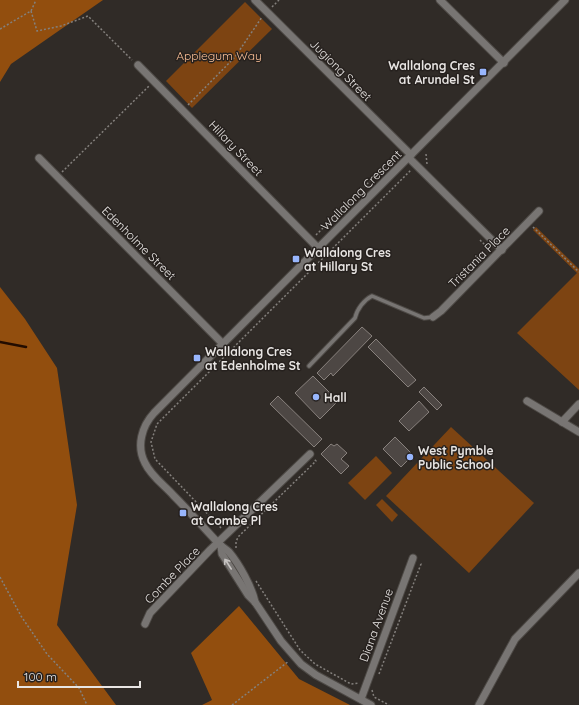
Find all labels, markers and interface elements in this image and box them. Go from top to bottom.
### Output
street label: Jugiong Street [307,36,375,104]
park label: Applegum Way [176,48,262,63]
place label: Wallalong Cres at Arundel St [388,58,475,87]
marker: Wallalong Cres at Arundel St [478,67,488,77]
street label: Hillary Street [206,117,266,179]
street label: Wallalong Crescent [318,147,404,233]
street label: Edenholme Street [99,203,179,283]
street label: Tristania Place [445,223,513,291]
place label: Wallalong Cres at Hillary St [304,245,391,274]
marker: Wallalong Cres at Hillary St [291,254,301,264]
place label: Wallalong Cres at Edenholme St [205,344,301,373]
marker: Wallalong Cres at Edenholme St [192,353,202,363]
place label: Hall [324,390,347,405]
marker: Hall [311,392,321,402]
place label: West Pymble Public School [418,443,494,472]
marker: West Pymble Public School [405,452,415,462]
place label: Wallalong Cres at Combe Pl [191,499,278,528]
marker: Wallalong Cres at Combe Pl [178,508,188,518]
street label: Combe Place [141,543,203,607]
one-way arrow [224,559,232,570]
street label: Diana Avenue [356,586,396,664]
scale bar [18,663,140,689]
text: 100 m [24,669,57,684]

